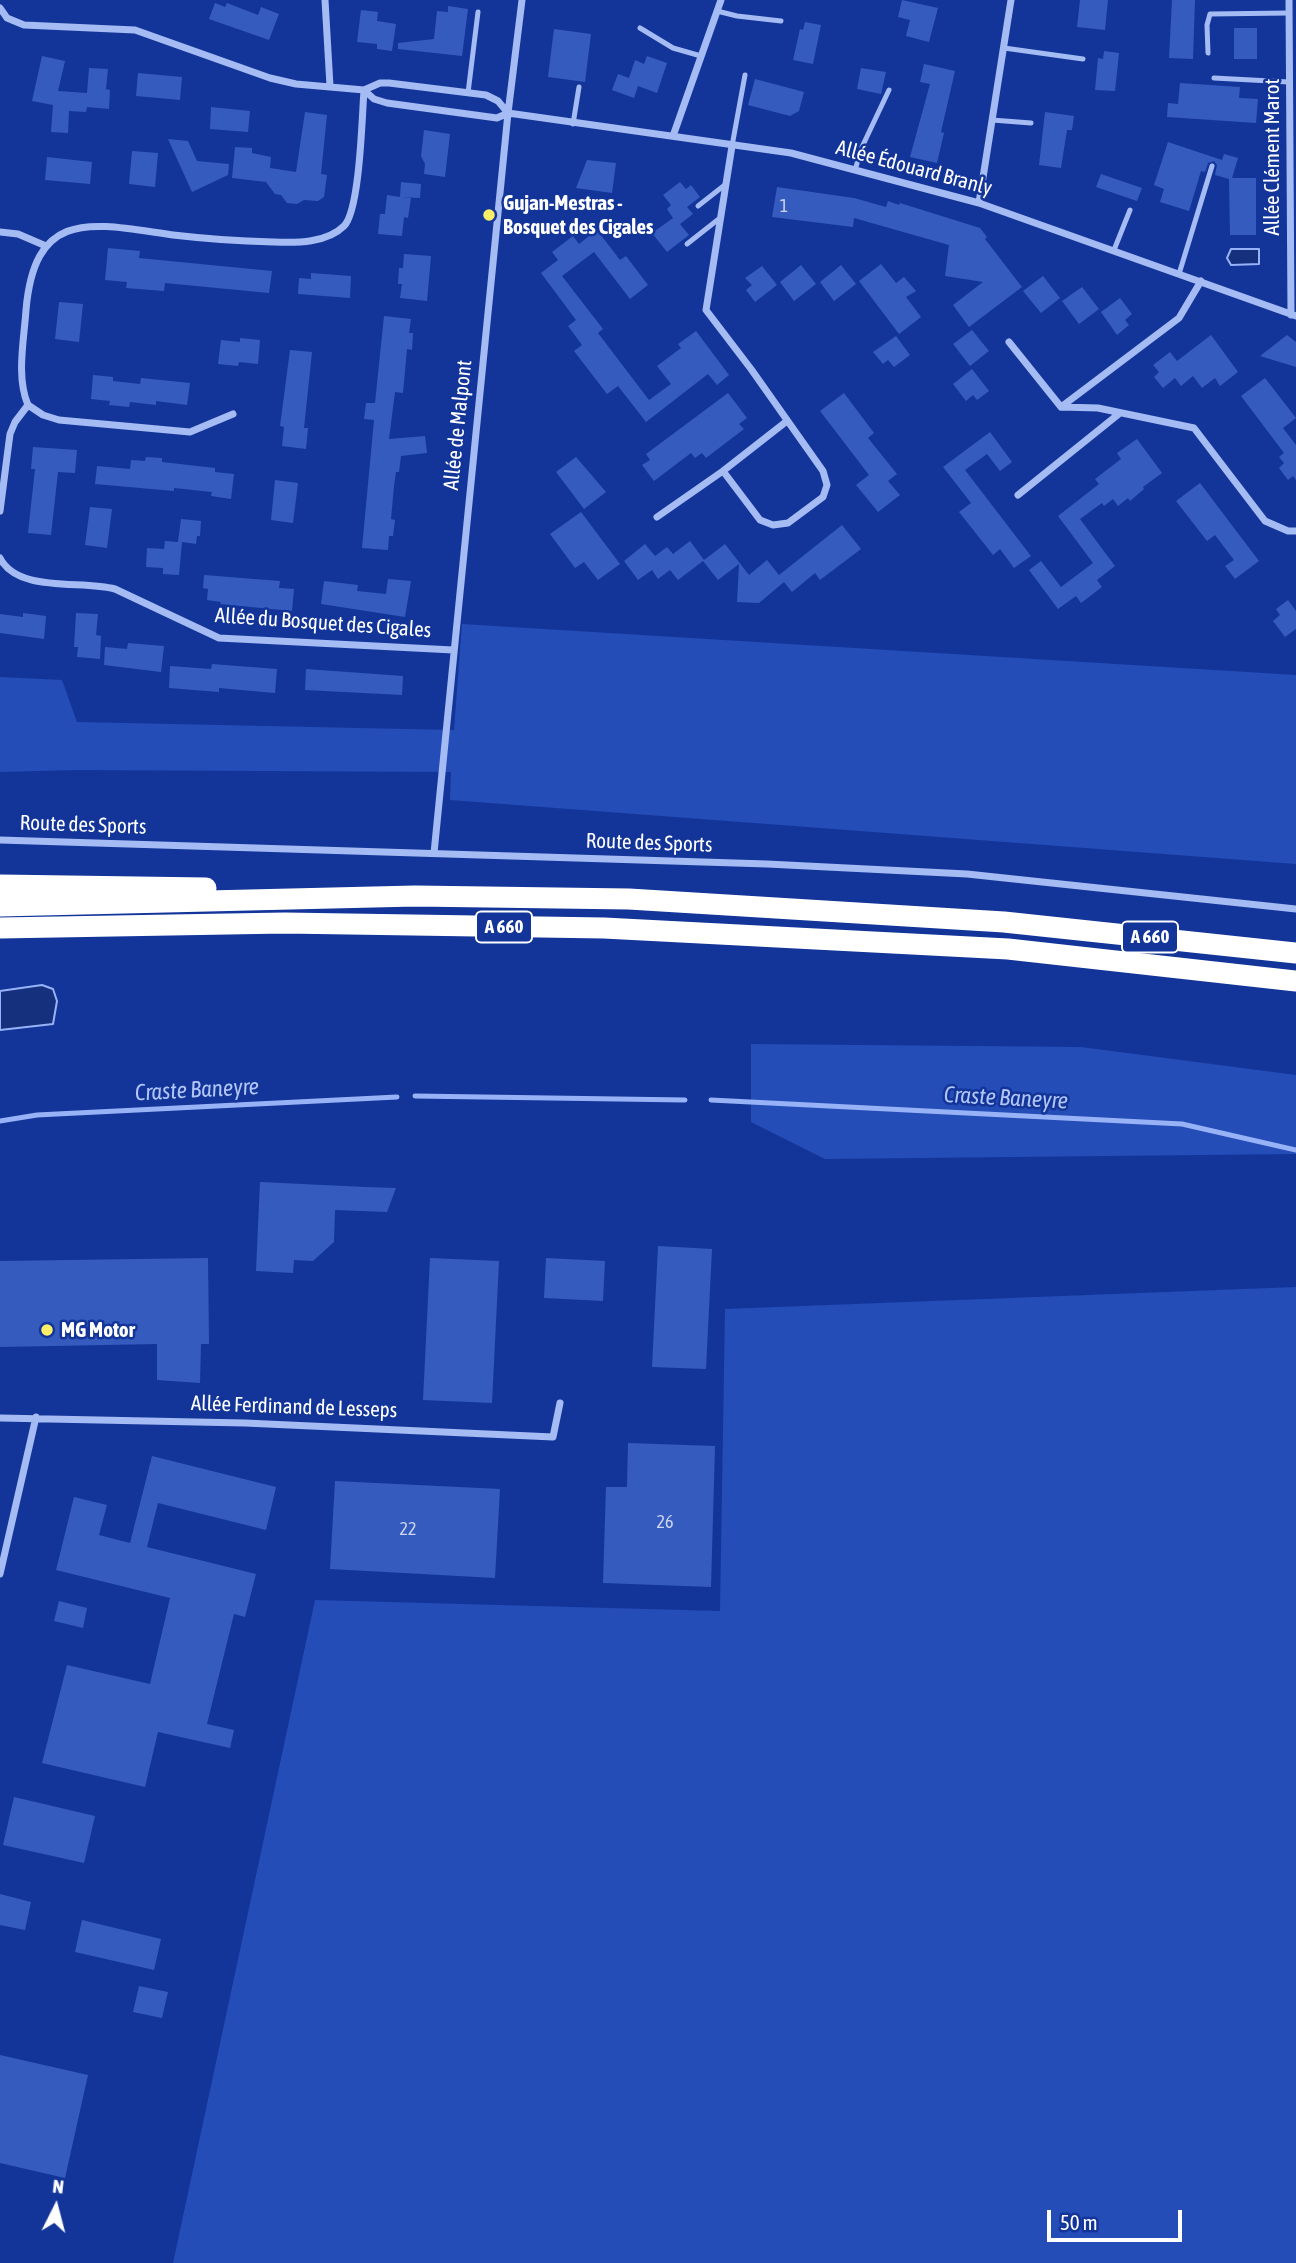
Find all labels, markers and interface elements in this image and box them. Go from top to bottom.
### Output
street label: Allée Clément Marot [1259,78,1285,236]
street label: Allée Édouard Branly [833,135,995,201]
place label: Gujan-Mestras - Bosquet des Cigales [503,190,654,240]
house number: 1 [780,195,788,217]
marker: Gujan-Mestras - Bosquet des Cigales [481,207,497,223]
street label: Allée de Malpont [439,359,477,491]
street label: Allée du Bosquet des Cigales [214,603,432,643]
street label: Route des Sports [19,810,147,840]
street label: Route des Sports [585,828,713,858]
road number: A 660 [476,911,532,942]
road number: A 660 [1122,922,1178,953]
water label: Craste Baneyre [134,1073,260,1107]
water label: Craste Baneyre [943,1081,1069,1115]
place label: MG Motor [61,1317,135,1343]
marker: MG Motor [39,1322,55,1338]
street label: Allée Ferdinand de Lesseps [190,1391,398,1423]
house number: 26 [657,1511,673,1533]
house number: 22 [400,1518,416,1540]
north arrow [21,2172,91,2242]
text: N [51,2175,65,2198]
scale bar [1051,2196,1186,2240]
text: 50 m [1060,2210,1098,2234]

